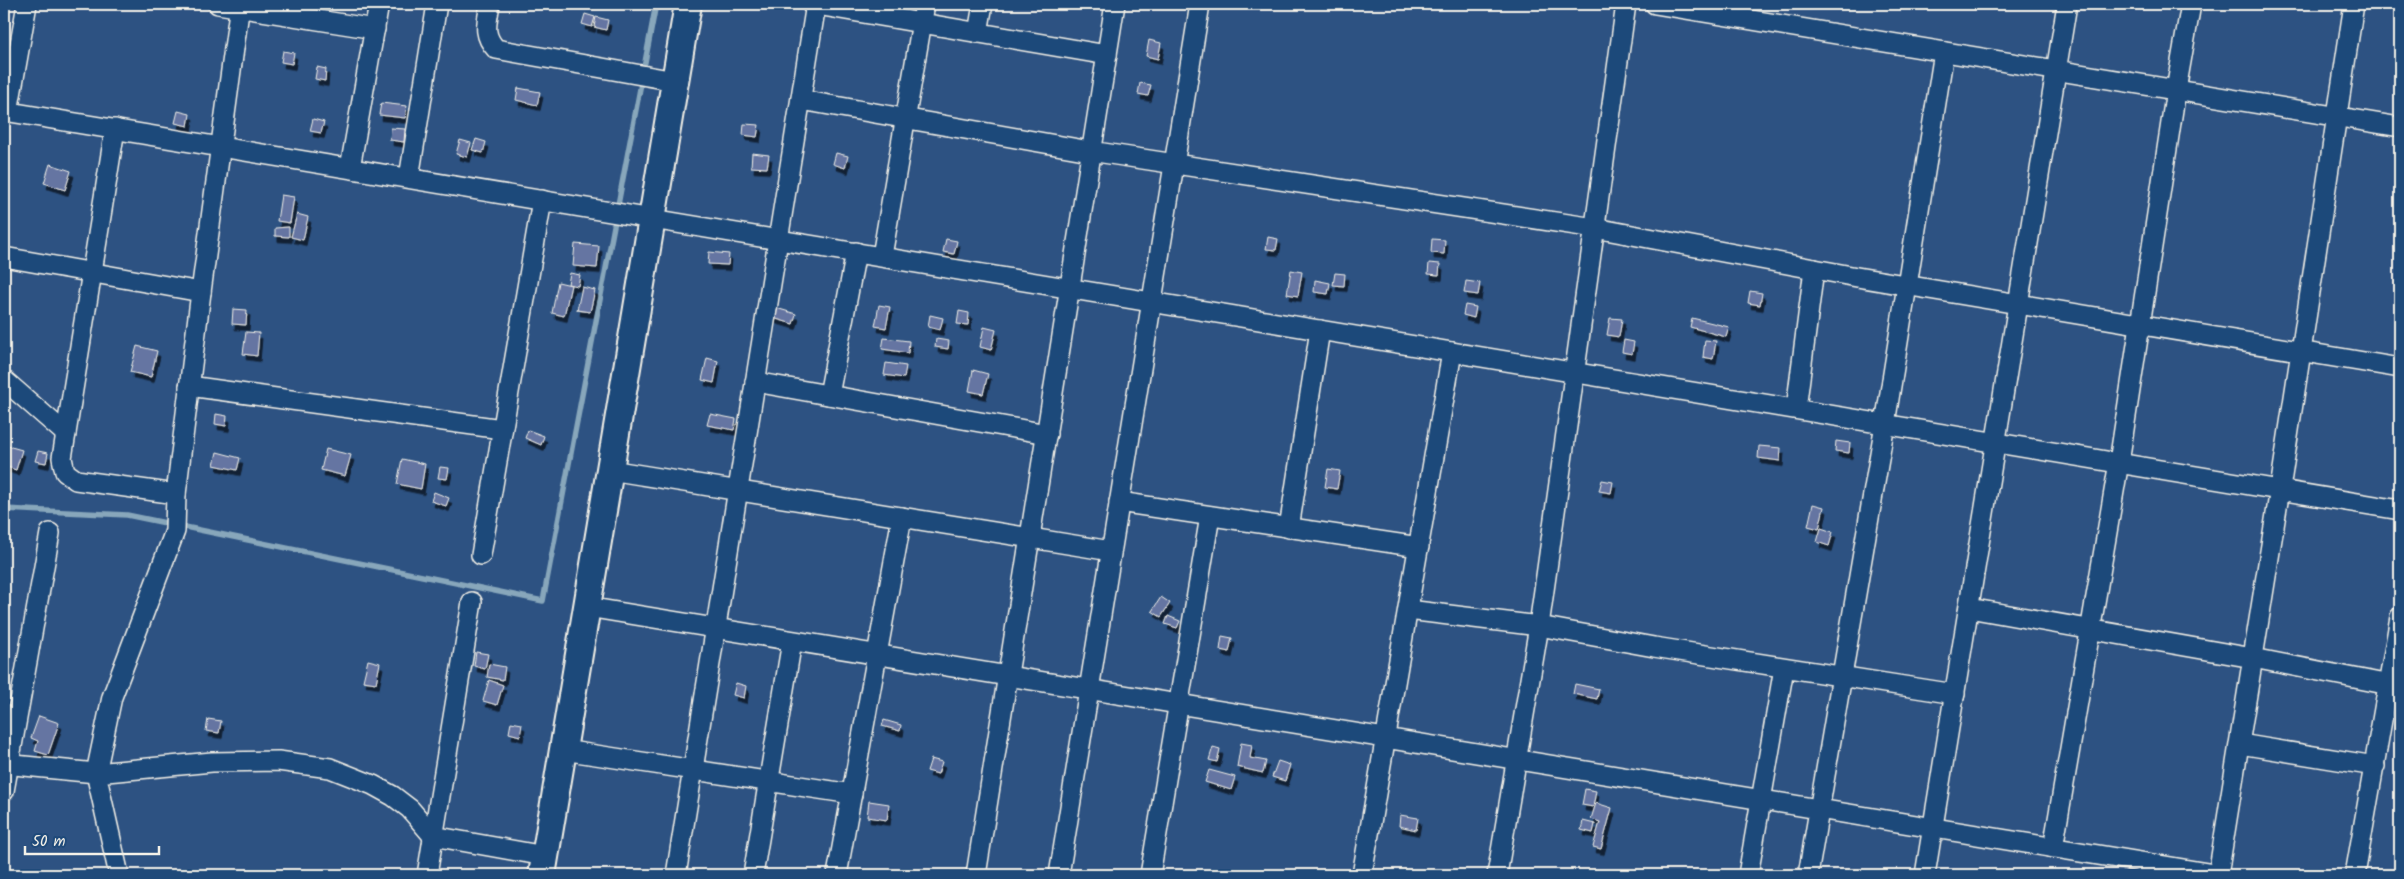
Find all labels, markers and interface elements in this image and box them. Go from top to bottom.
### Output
scale bar [25,824,159,856]
text: 50 m [32,830,66,854]

